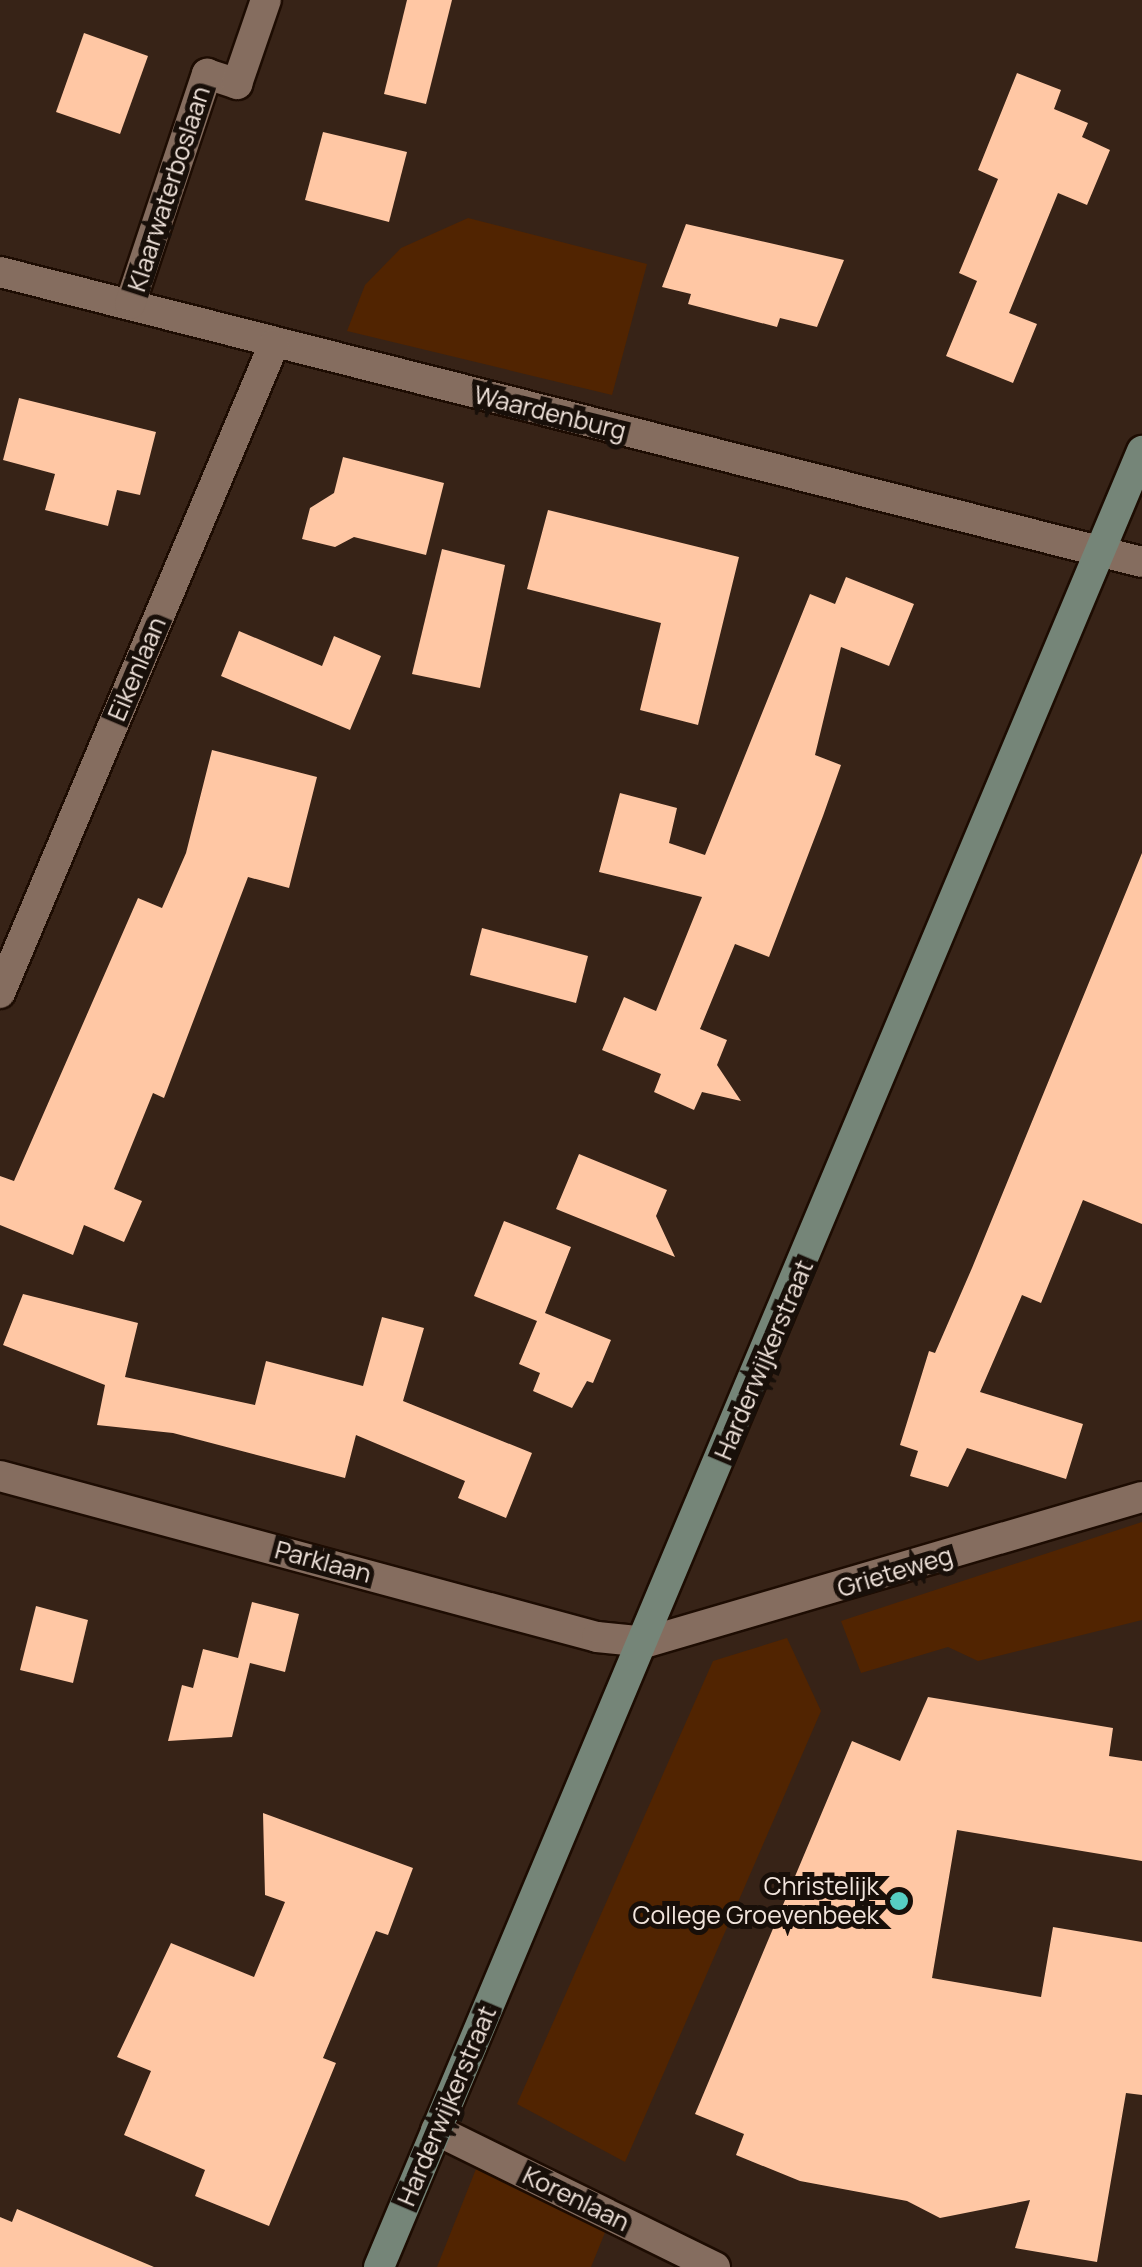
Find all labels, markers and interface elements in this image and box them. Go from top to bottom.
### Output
street label: Klaarwaterboslaan [122,83,216,295]
street label: Waardenburg [471,380,629,446]
street label: Eikenlaan [102,613,172,725]
street label: Harderwijkerstraat [708,1256,820,1464]
street label: Parklaan [272,1535,374,1589]
street label: Grieteweg [834,1540,956,1604]
place label: Christelijk College Groevenbeek [633,1872,879,1931]
marker: Christelijk College Groevenbeek [888,1890,910,1912]
street label: Harderwijkerstraat [391,2002,503,2210]
street label: Korenlaan [518,2160,634,2238]

